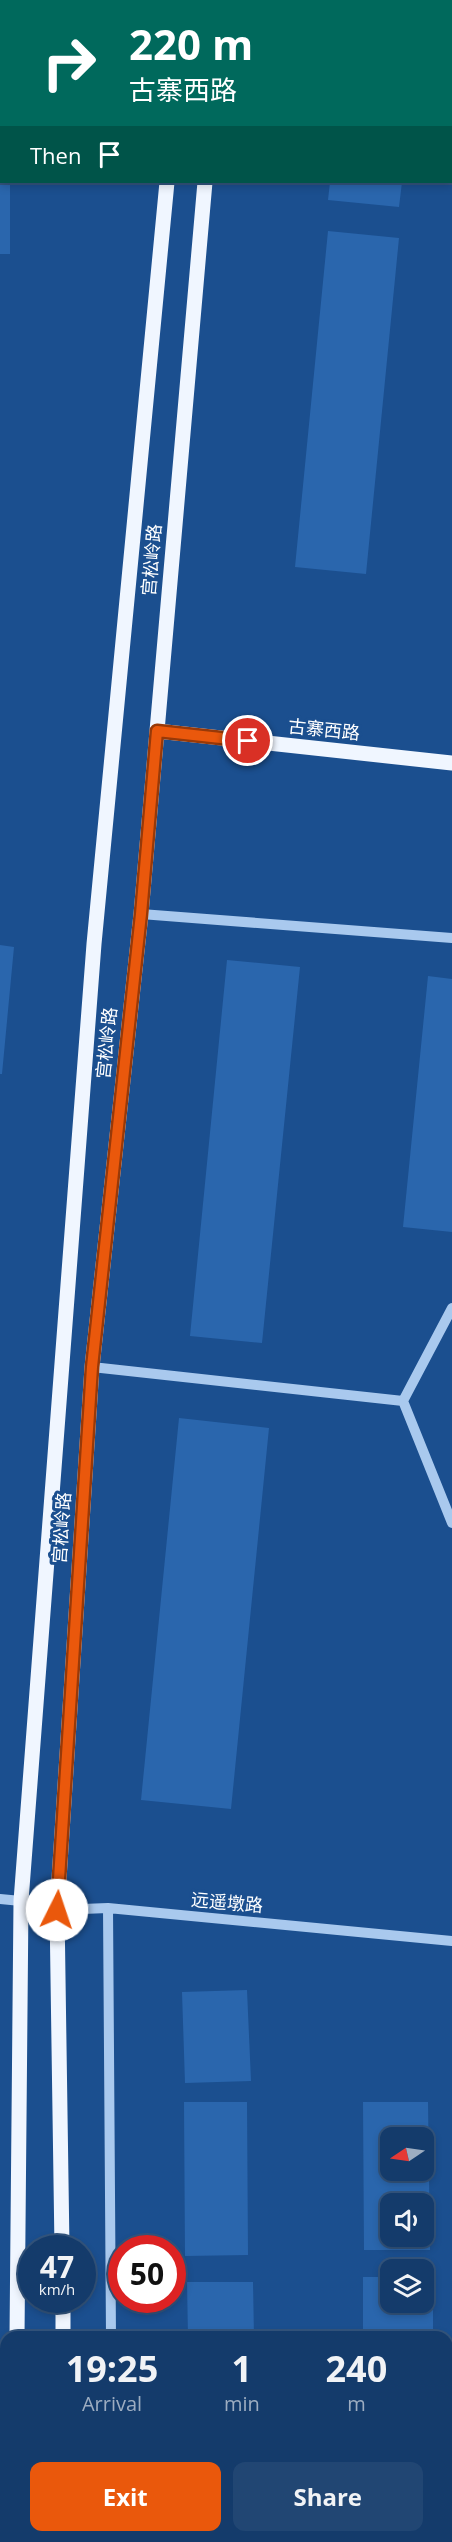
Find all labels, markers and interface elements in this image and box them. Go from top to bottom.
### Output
text: 220 m [129,15,253,72]
icon: right [30,24,108,102]
text: 古寨西路 [129,71,237,108]
icon: arrive [93,138,126,171]
text: Then [30,140,81,170]
street label: 宫松岭路 [136,523,166,597]
street label: 古寨西路 [287,713,361,745]
pin [222,715,273,766]
icon: arrive [231,724,264,757]
street label: 宫松岭路 [90,1006,122,1080]
street label: 宫松岭路 [47,1491,75,1565]
position arrow [25,1878,89,1942]
street label: 远遥墩路 [190,1887,264,1917]
north arrow [380,2127,434,2181]
map controls [380,2127,434,2313]
button: sound [380,2193,434,2247]
speed limit sign: 50 [108,2235,186,2313]
text: 47 [40,2246,74,2287]
button: layers [380,2259,434,2313]
text: km/h [39,2279,75,2299]
text: 19:25 [66,2344,158,2393]
text: 1 [232,2344,252,2393]
text: 240 [326,2344,387,2393]
text: Arrival [82,2390,142,2417]
text: min [224,2390,260,2417]
text: m [347,2390,366,2417]
button: Exit [30,2462,221,2531]
button: Share [233,2462,423,2531]

